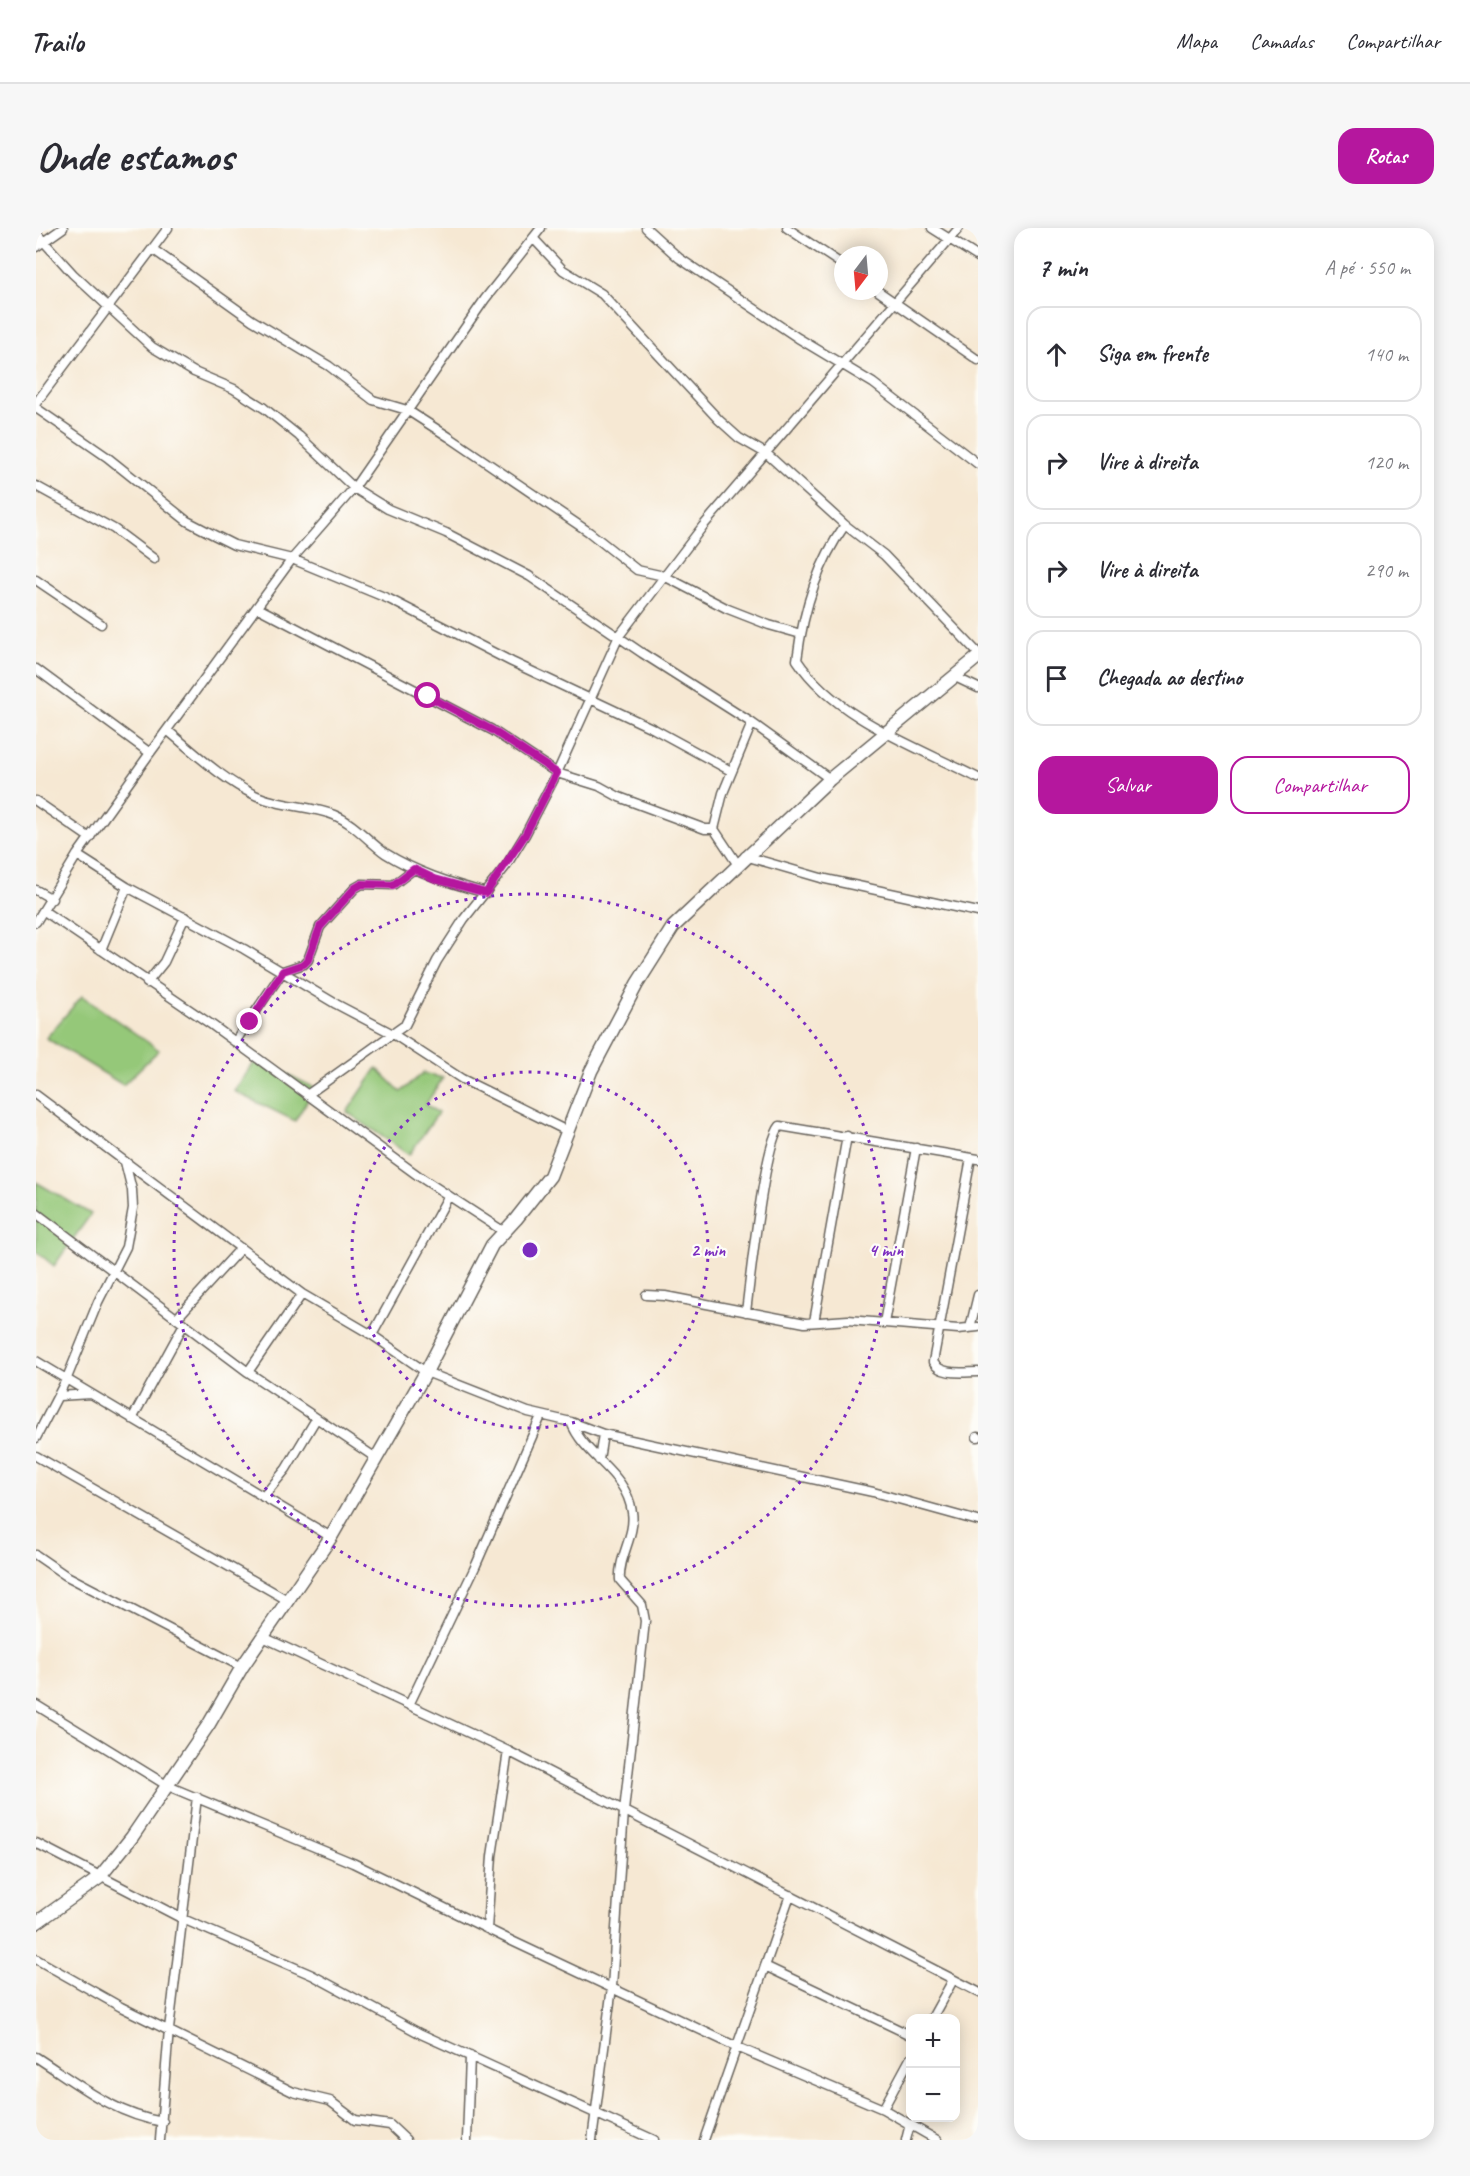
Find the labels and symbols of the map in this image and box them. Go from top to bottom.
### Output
north arrow [834,246,888,300]
route start [414,682,440,708]
route end [236,1008,262,1034]
text: 2 min [691,1239,726,1261]
text: 4 min [869,1239,904,1261]
centre of rings [520,1240,540,1260]

